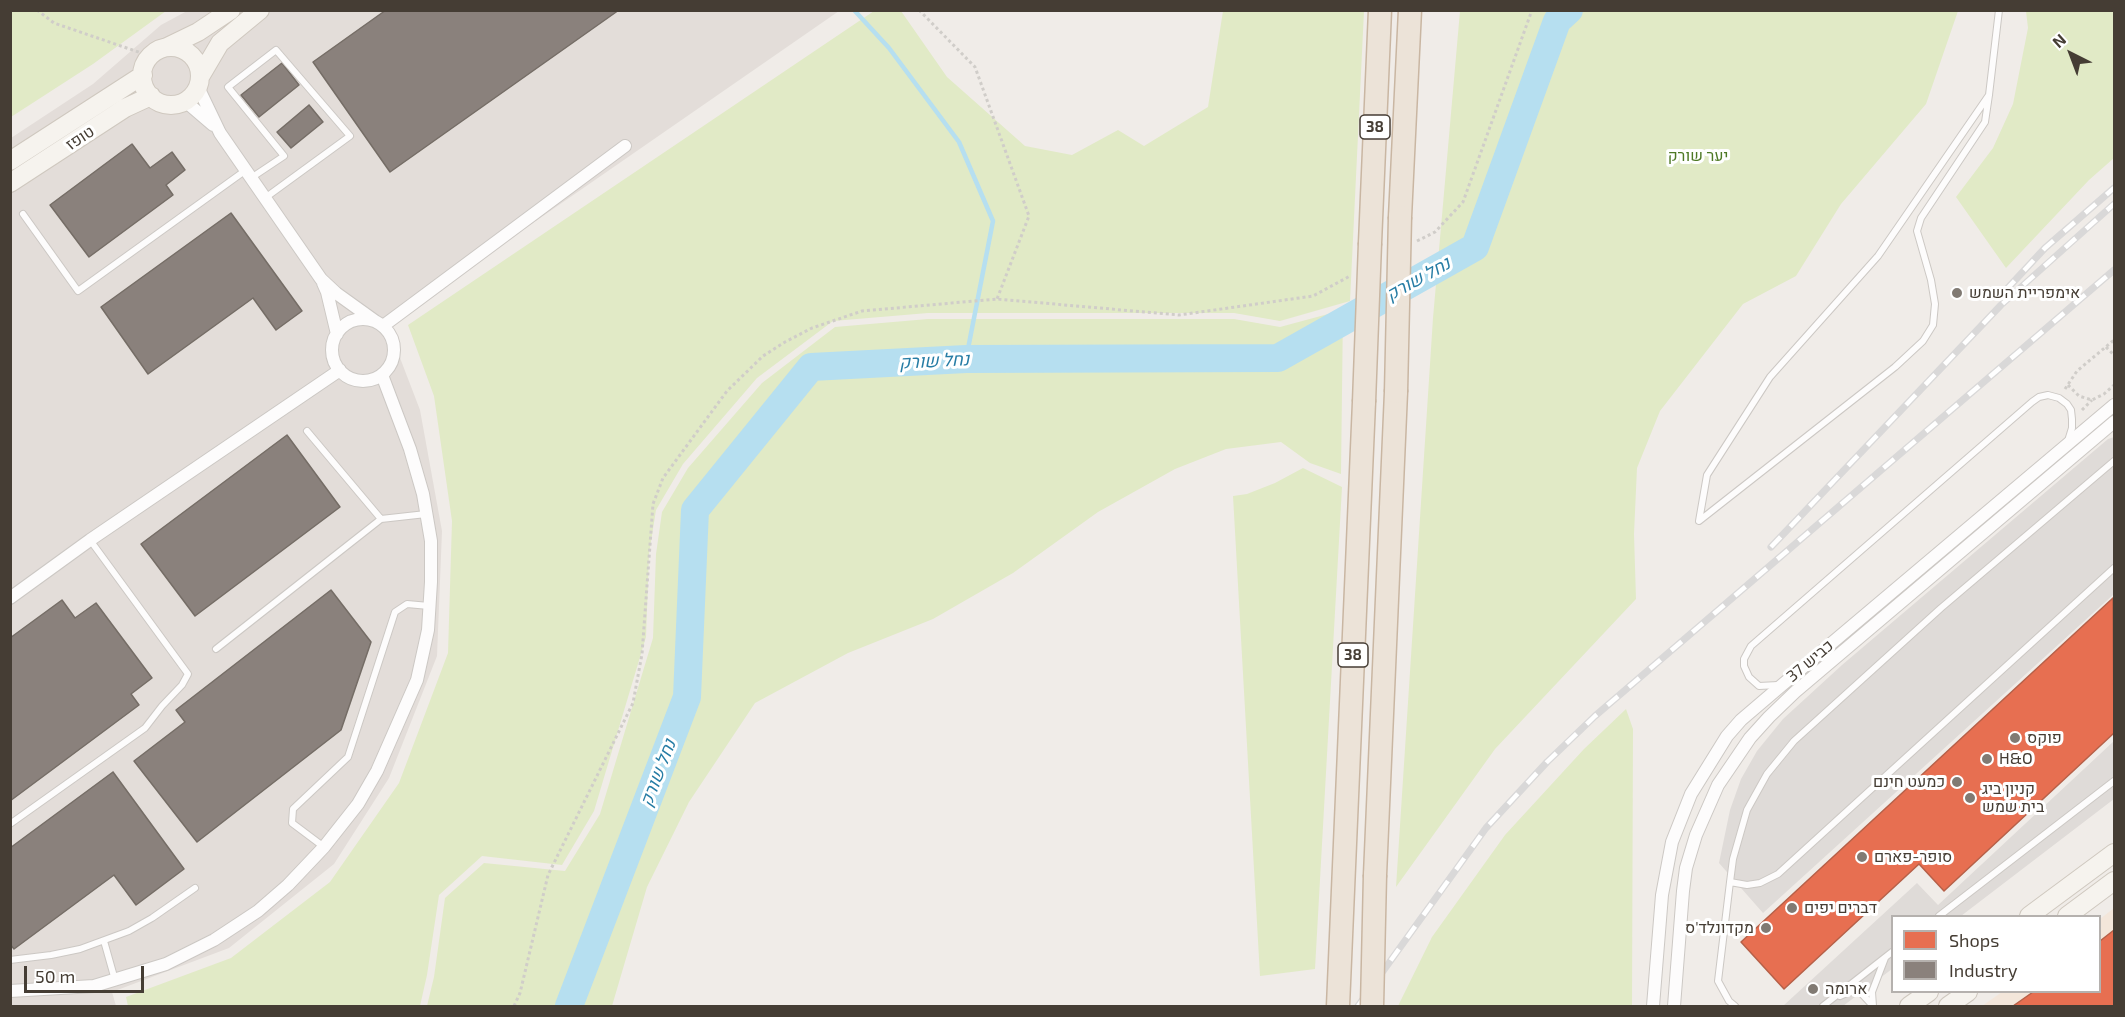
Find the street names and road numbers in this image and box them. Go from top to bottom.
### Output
road number: 38 [1360,115,1390,139]
street label: טופז [62,122,98,154]
street label: כביש 37 [1783,636,1837,686]
road number: 38 [1338,643,1368,667]

